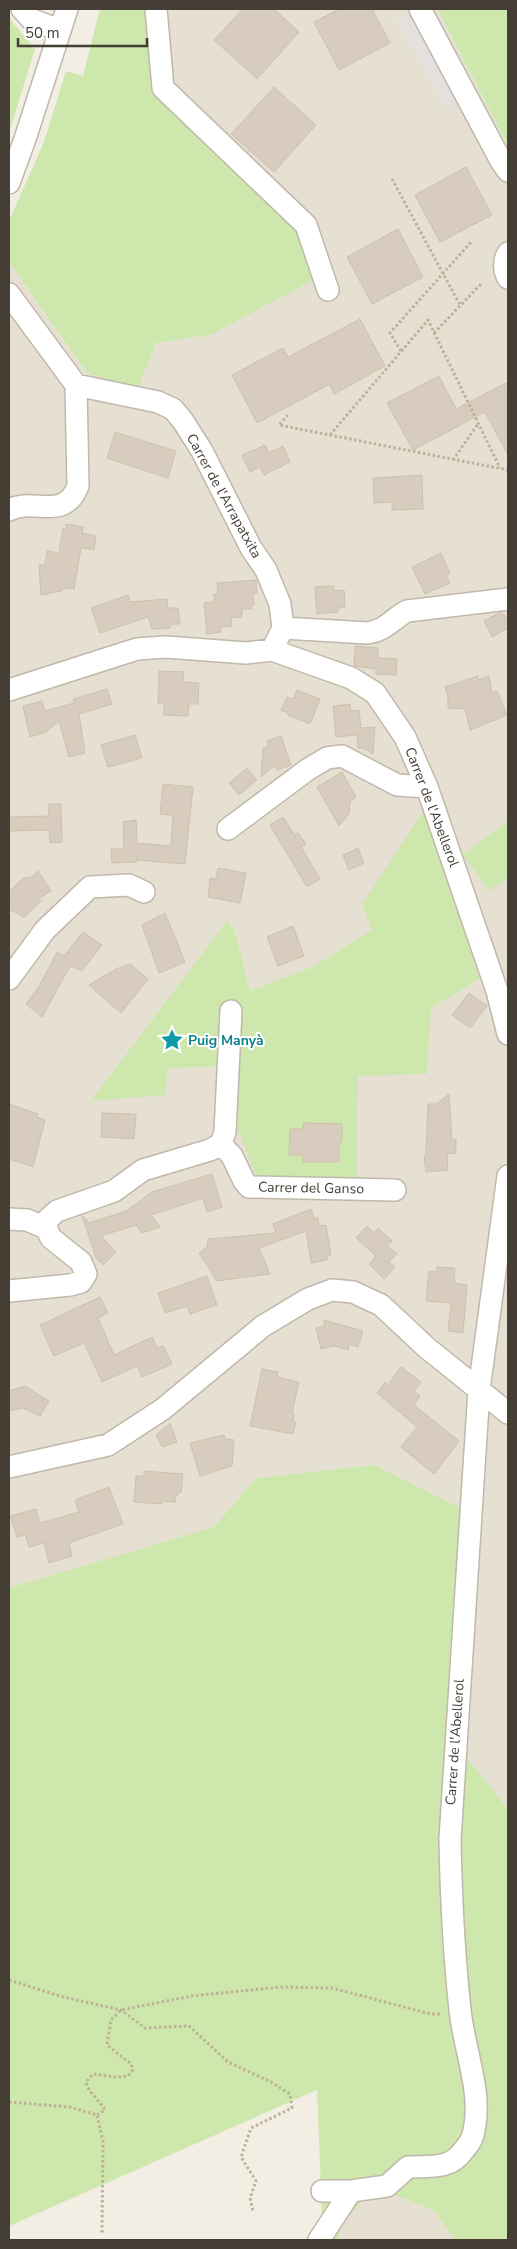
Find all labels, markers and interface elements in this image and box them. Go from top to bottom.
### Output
scale bar [18,15,146,47]
text: 50 m [25,23,60,43]
street label: Carrer de l'Arrapatxita [182,430,266,562]
street label: Carrer de l'Abellerol [400,744,464,870]
place icon: Puig Manyà [159,1027,185,1053]
place label: Puig Manyà [188,1031,264,1050]
street label: Carrer del Ganso [258,1178,364,1198]
street label: Carrer de l'Abellerol [441,1677,469,1806]

